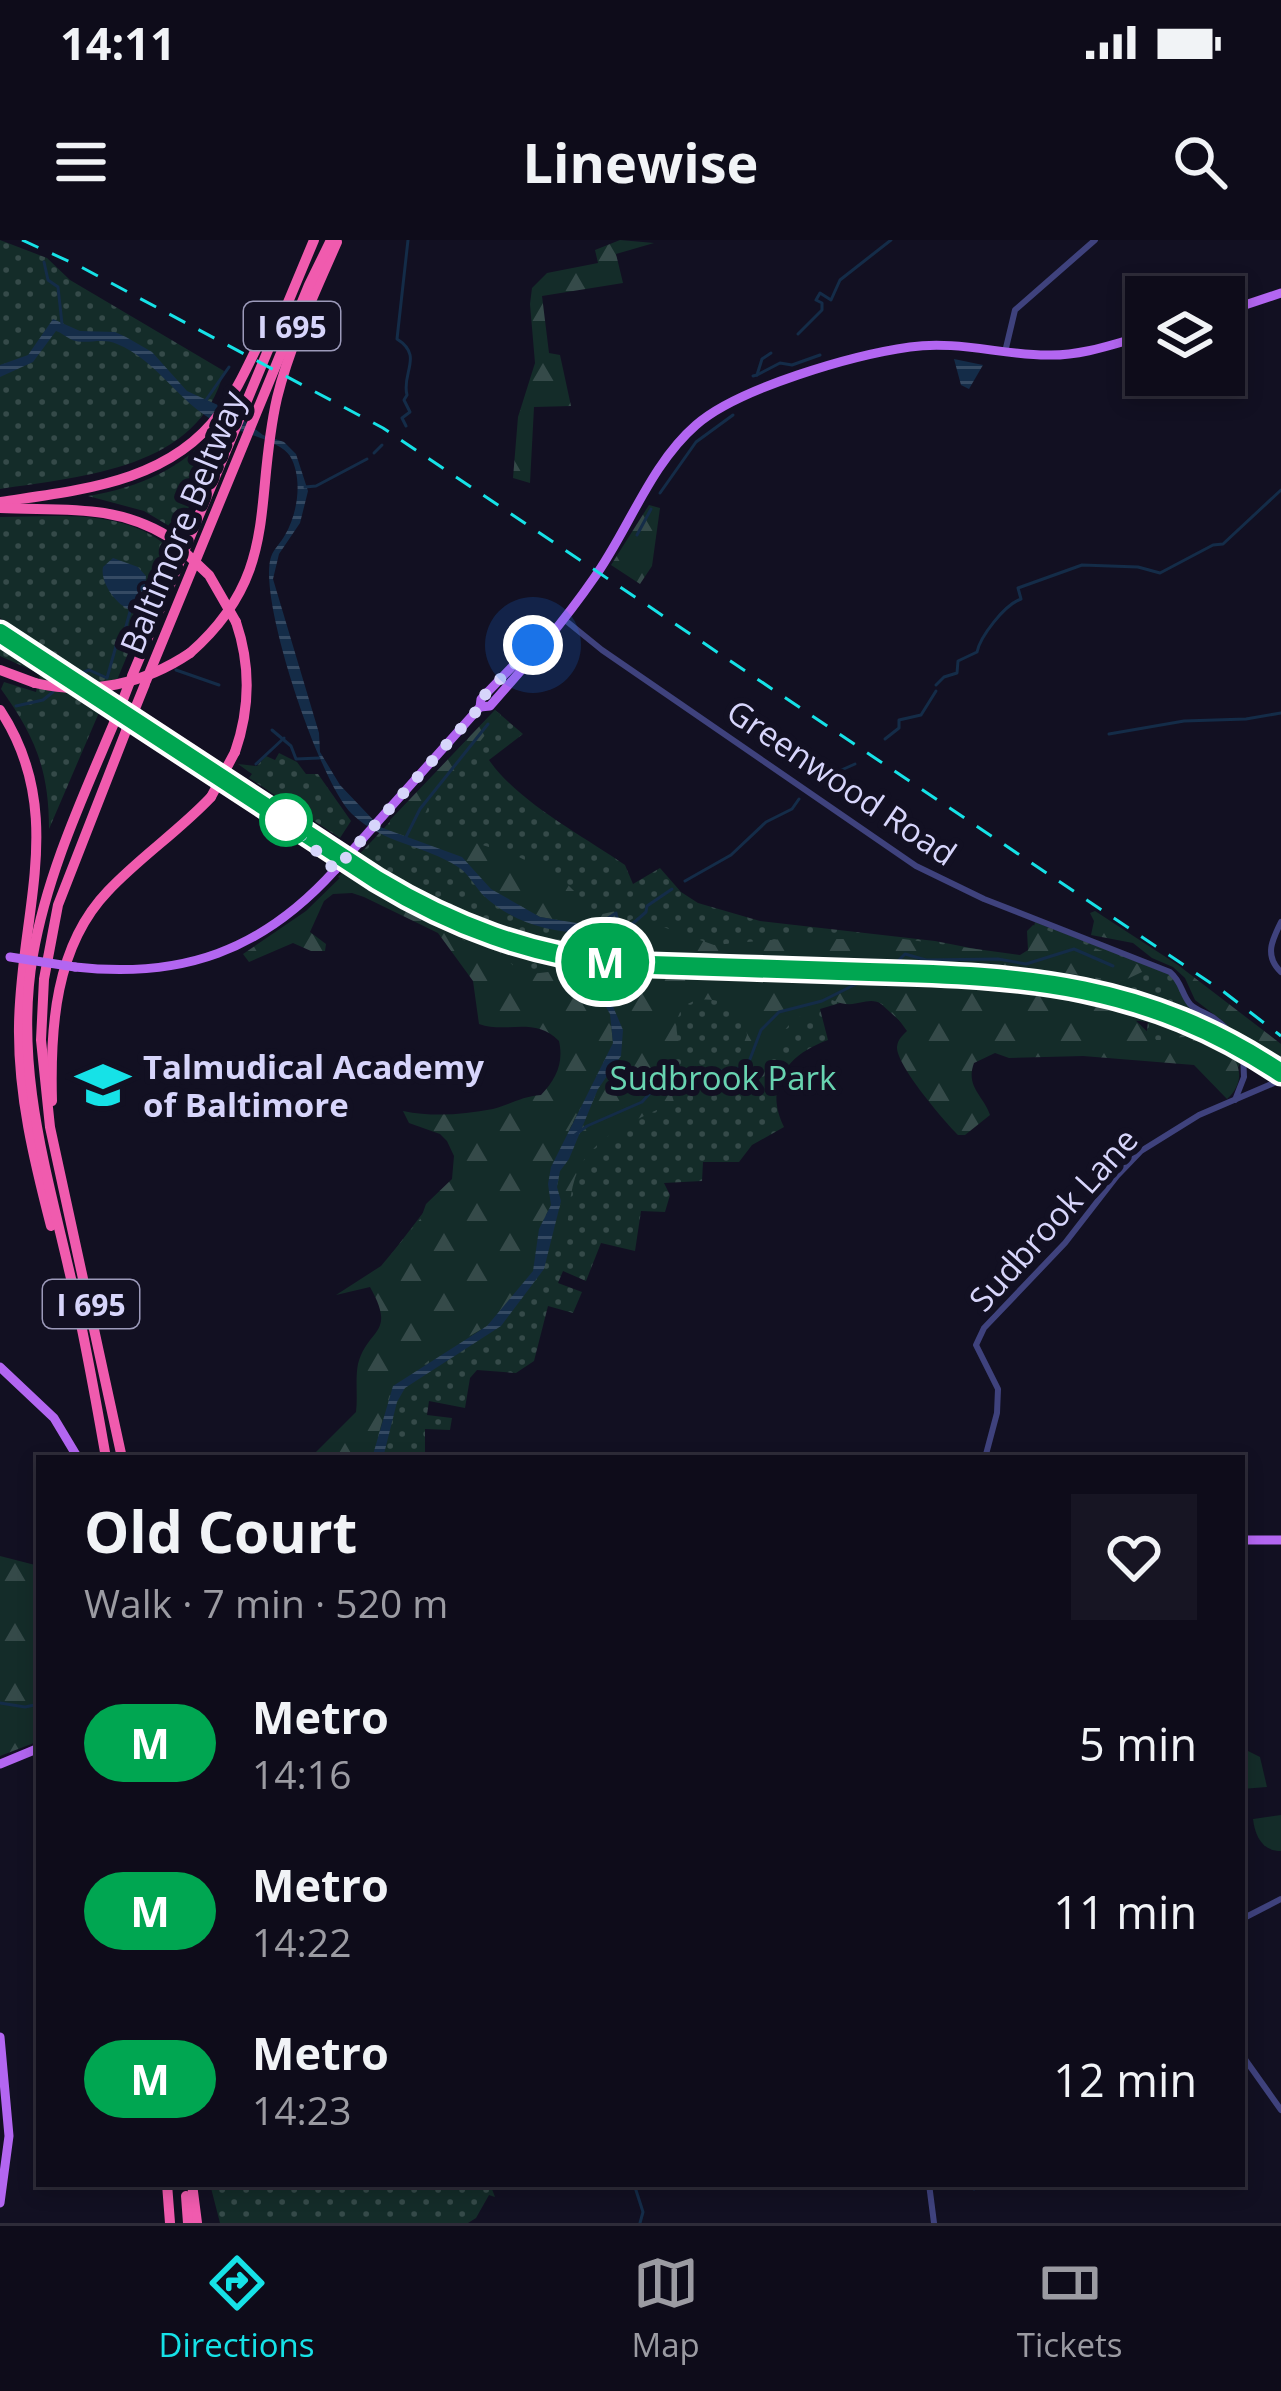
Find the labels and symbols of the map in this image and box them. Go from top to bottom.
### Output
road number: I 695 [244,302,340,350]
street label: Baltimore Beltway [109,384,255,660]
your location [503,615,563,675]
street label: Greenwood Road [719,689,965,875]
unlabelled marker [261,795,311,845]
line badge: M [566,923,644,1001]
place label: Talmudical Academy of Baltimore [143,1044,484,1127]
park label: Sudbrook Park [610,1055,837,1100]
school or university icon: Talmudical Academy of Baltimore [74,1056,132,1114]
street label: Sudbrook Lane [959,1118,1147,1320]
road number: I 695 [43,1280,139,1328]

